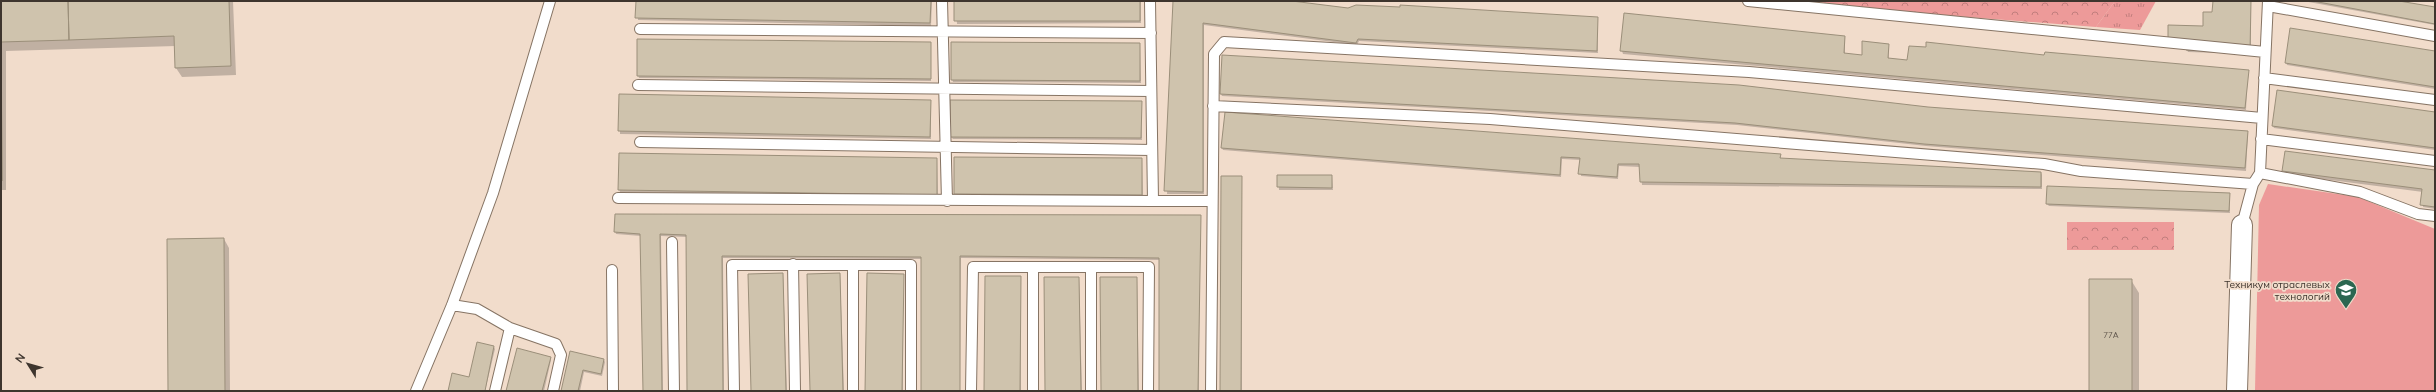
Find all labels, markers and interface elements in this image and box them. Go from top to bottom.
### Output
school or university icon: Техникум отраслевых технологий [2333,277,2359,310]
place label: Техникум отраслевых технологий [2224,278,2331,303]
house number: 77А [2103,330,2119,340]
north arrow [8,344,48,384]
text: N [12,350,28,366]

